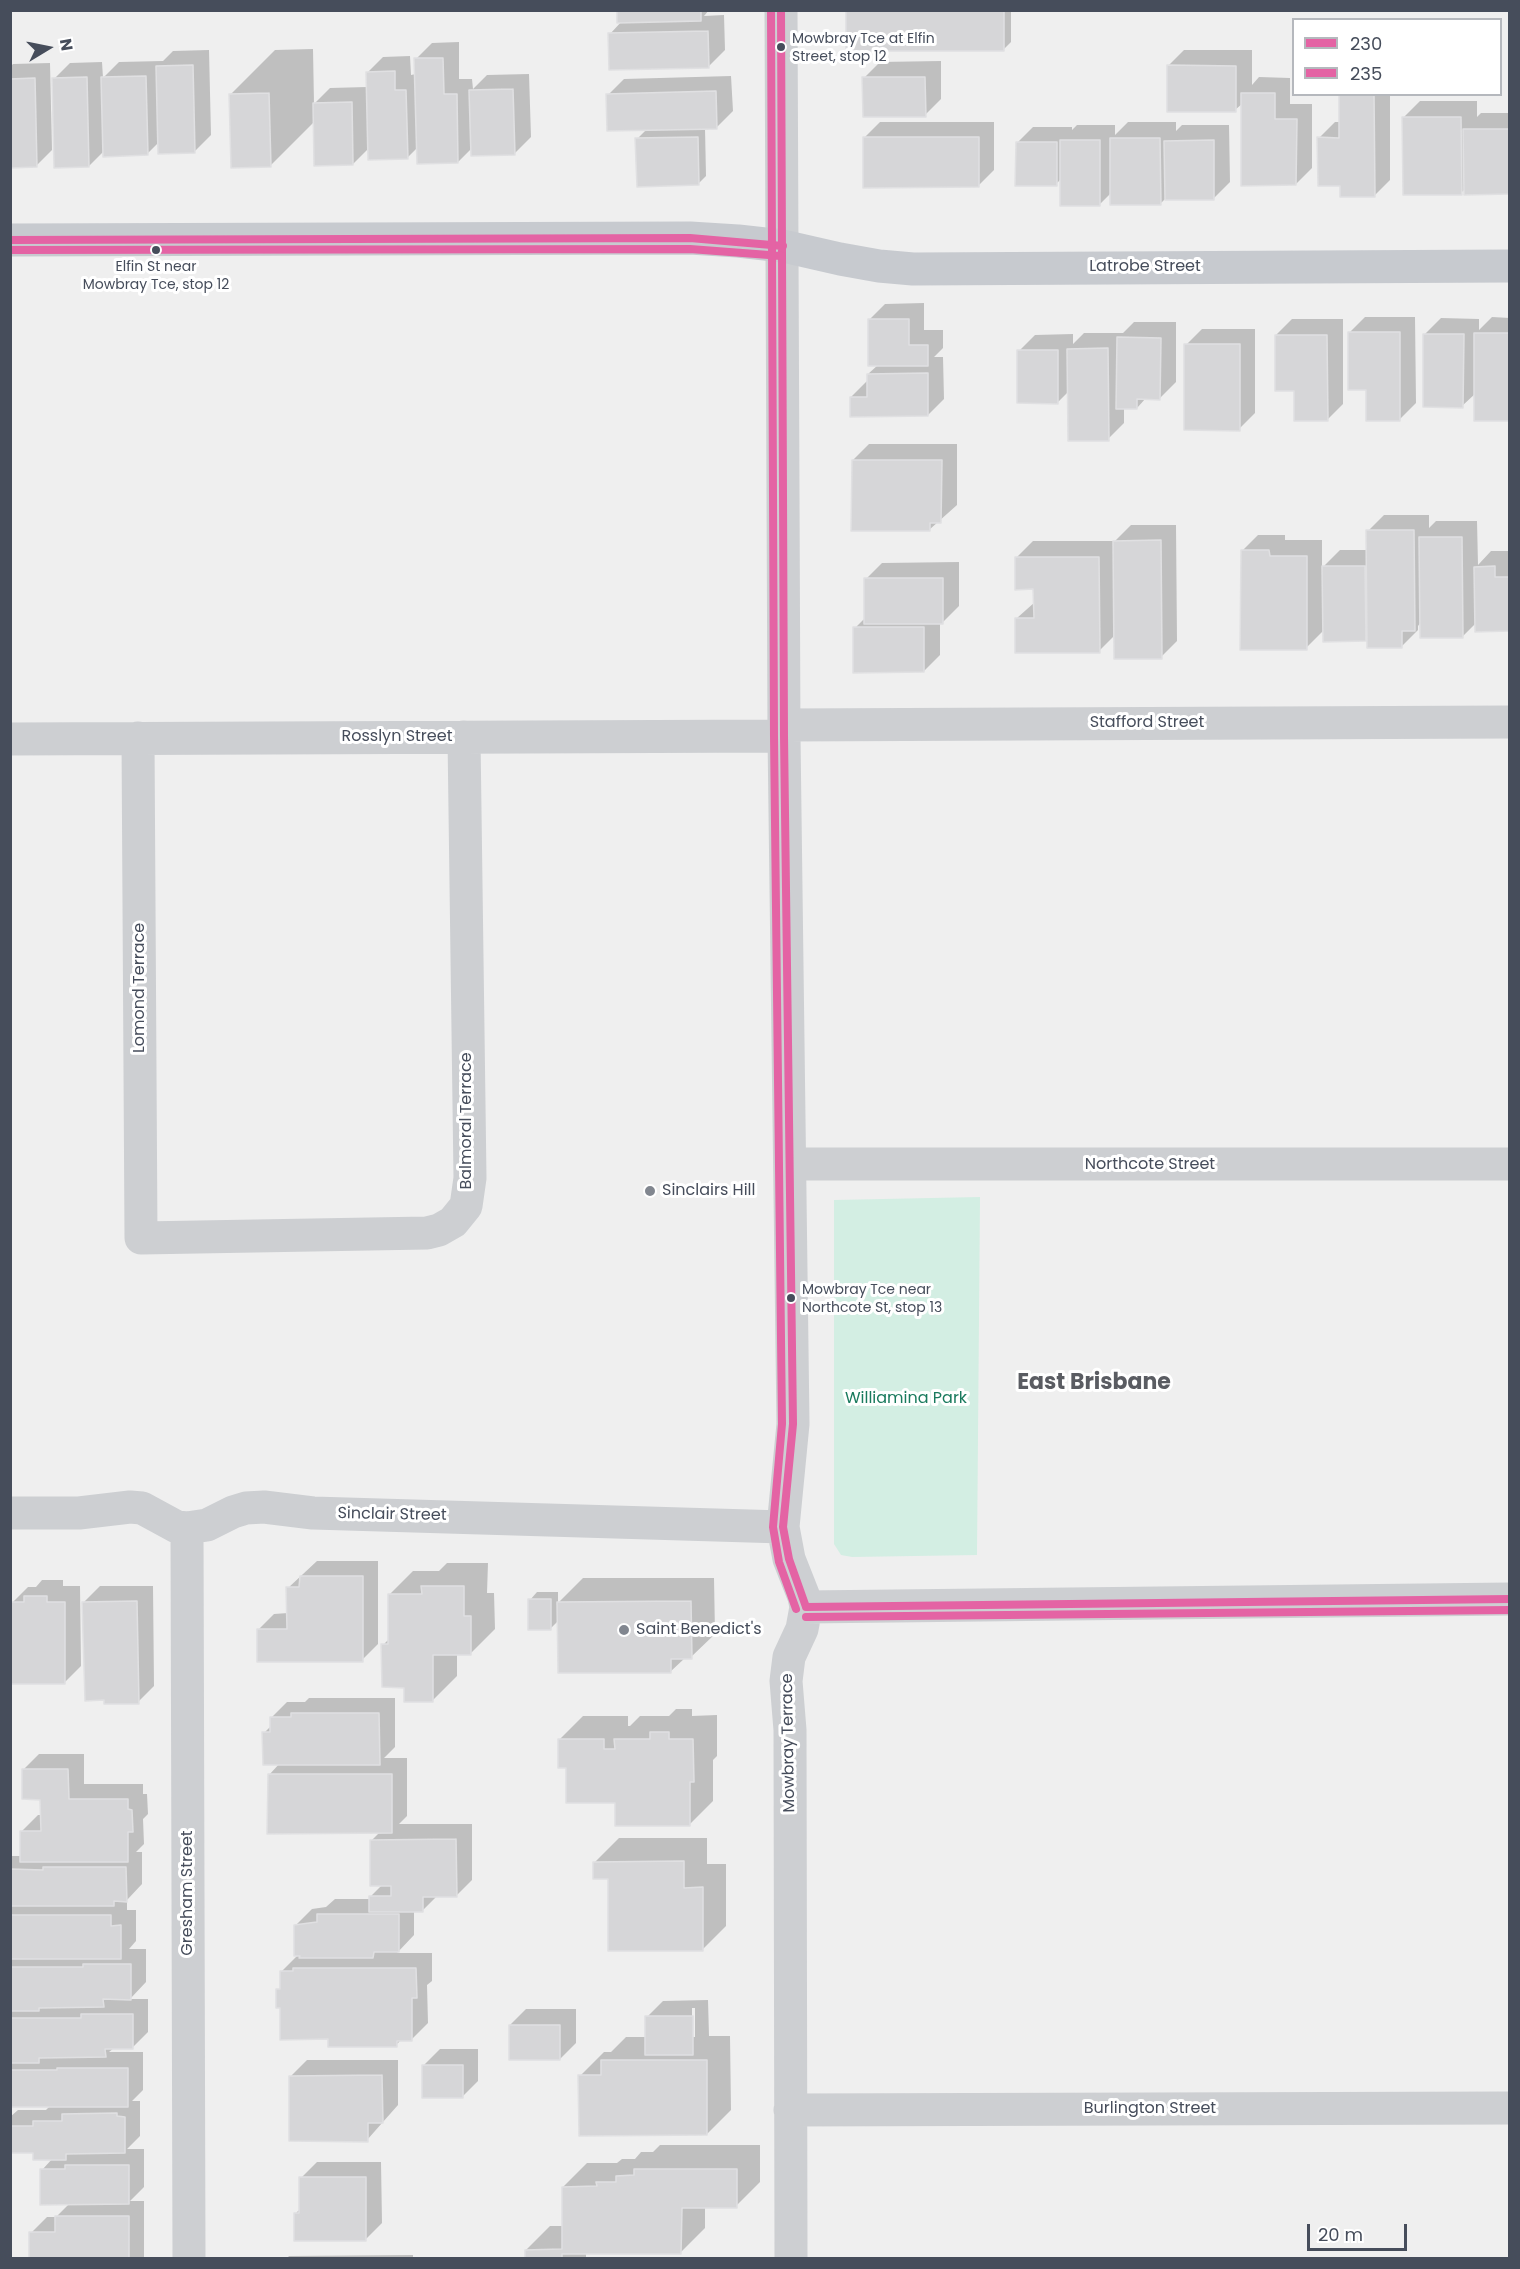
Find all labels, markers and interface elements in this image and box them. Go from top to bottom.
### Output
north arrow [18,18,78,78]
legend [1292,18,1502,96]
place label: Mowbray Tce at Elfin Street, stop 12 [792,31,935,63]
text: 230 [1350,31,1382,56]
text: N [54,37,79,53]
marker: Mowbray Tce at Elfin Street, stop 12 [775,41,787,53]
text: 235 [1350,61,1382,86]
marker: Elfin St near Mowbray Tce, stop 12 [150,244,162,256]
street label: Latrobe Street [1089,257,1201,277]
place label: Elfin St near Mowbray Tce, stop 12 [83,259,229,292]
street label: Stafford Street [1090,713,1204,733]
street label: Rosslyn Street [342,727,452,747]
street label: Lomond Terrace [130,923,150,1053]
street label: Balmoral Terrace [457,1052,477,1190]
street label: Northcote Street [1085,1155,1215,1175]
place label: Sinclairs Hill [662,1181,755,1201]
marker: Sinclairs Hill [643,1184,657,1198]
place label: Mowbray Tce near Northcote St, stop 13 [802,1282,942,1314]
marker: Mowbray Tce near Northcote St, stop 13 [785,1292,797,1304]
district label: East Brisbane [1017,1370,1171,1396]
park label: Williamina Park [845,1389,967,1409]
street label: Sinclair Street [337,1504,447,1526]
place label: Saint Benedict's [636,1620,762,1640]
marker: Saint Benedict's [617,1623,631,1637]
street label: Mowbray Terrace [778,1673,800,1813]
street label: Gresham Street [178,1830,198,1956]
street label: Burlington Street [1084,2099,1216,2119]
scale bar [1310,2212,1410,2250]
text: 20 m [1318,2222,1363,2247]

